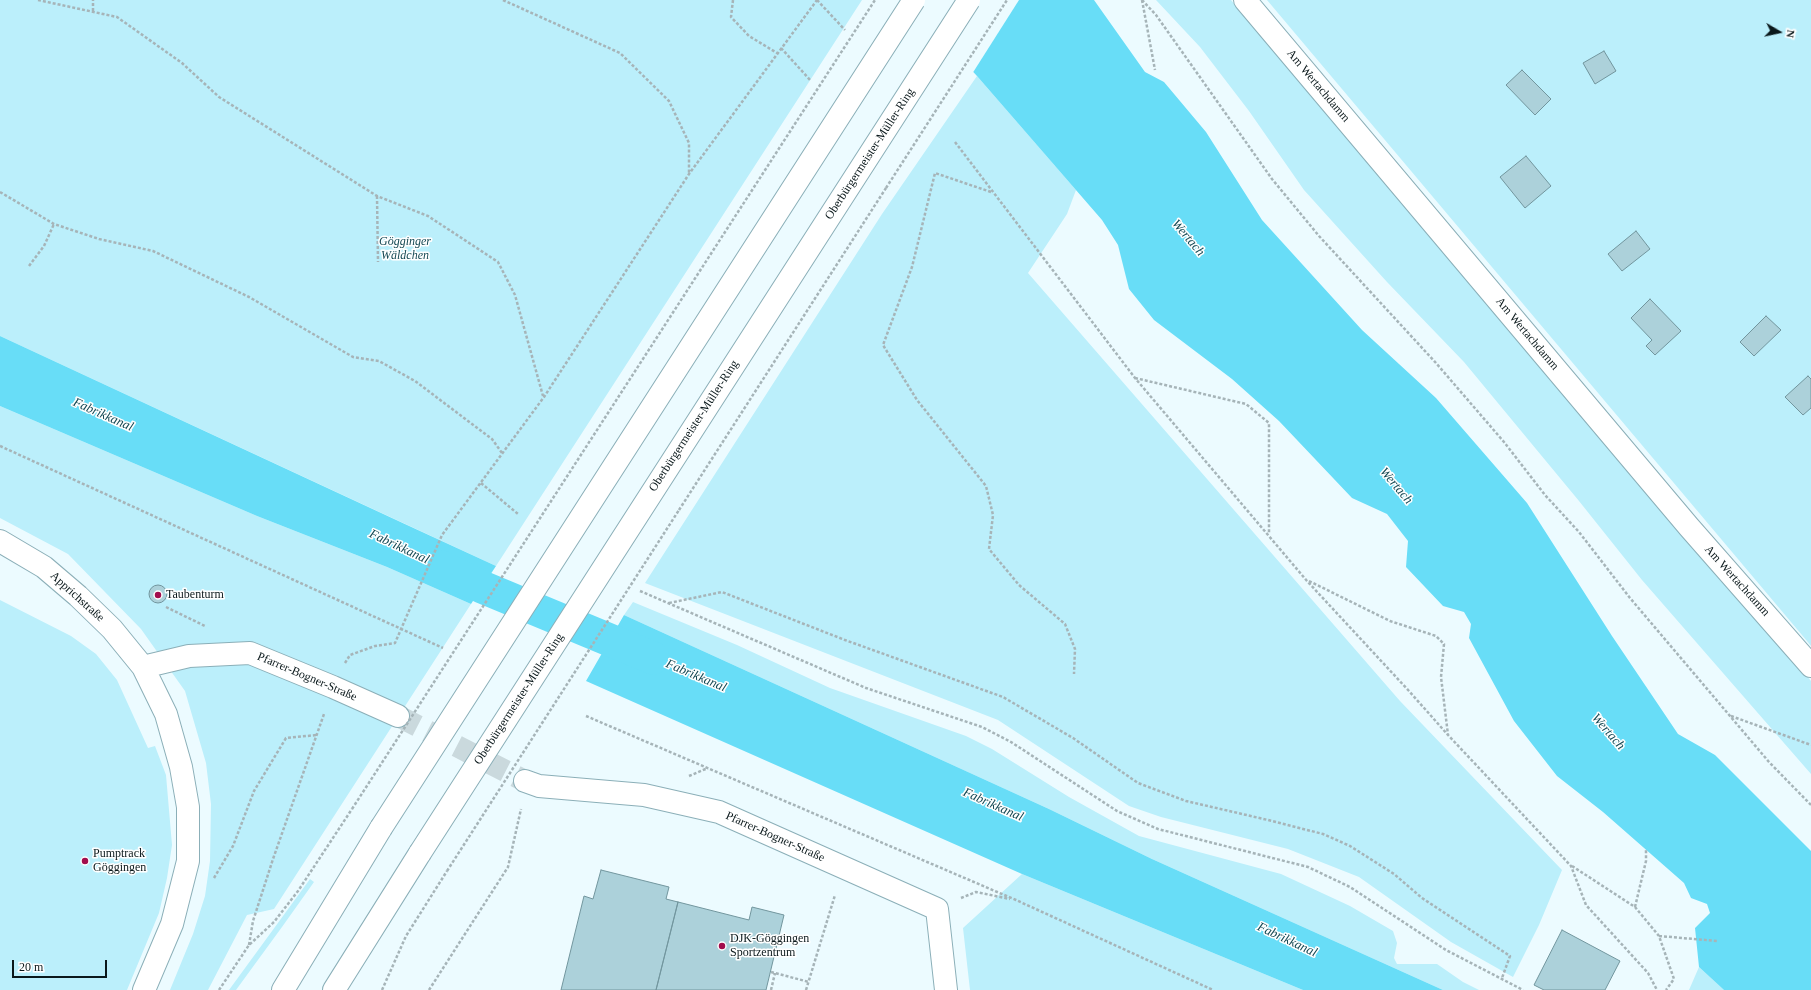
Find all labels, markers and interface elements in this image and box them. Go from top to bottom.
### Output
north arrow [1759,12,1799,52]
text: N [1784,29,1797,39]
street label: Am Wertachdamm [1283,47,1353,125]
street label: Oberbürgermeister-Müller-Ring [822,86,918,222]
water label: Wertach [1168,217,1208,259]
park label: Gögginger Wäldchen [379,235,431,263]
street label: Am Wertachdamm [1492,295,1562,373]
street label: Oberbürgermeister-Müller-Ring [646,358,742,494]
water label: Fabrikkanal [70,395,136,435]
water label: Wertach [1376,465,1416,507]
water label: Fabrikkanal [367,526,431,568]
street label: Am Wertachdamm [1701,542,1773,620]
street label: Apprichstraße [47,569,107,625]
place label: Taubenturm [166,588,224,602]
marker: Taubenturm [153,590,163,600]
street label: Oberbürgermeister-Müller-Ring [471,631,567,767]
street label: Pfarrer-Bogner-Straße [255,650,359,704]
water label: Fabrikkanal [663,656,729,696]
water label: Wertach [1588,711,1628,753]
water label: Fabrikkanal [960,785,1026,825]
street label: Pfarrer-Bogner-Straße [723,809,827,865]
place label: Pumptrack Göggingen [93,847,146,875]
marker: Pumptrack Göggingen [80,856,90,866]
water label: Fabrikkanal [1255,919,1319,961]
place label: DJK-Göggingen Sportzentrum [730,932,809,960]
marker: DJK-Göggingen Sportzentrum [717,941,727,951]
scale bar [14,952,109,978]
text: 20 m [19,960,43,974]

